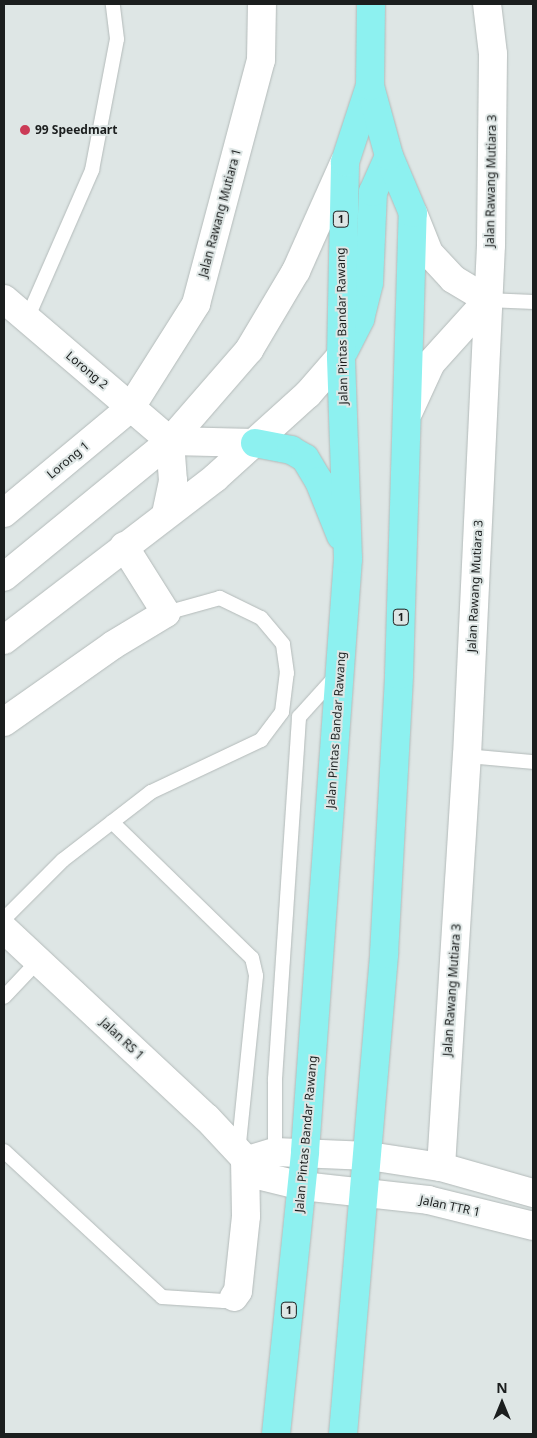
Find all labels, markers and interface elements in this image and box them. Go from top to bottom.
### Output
street label: Jalan Rawang Mutiara 3 [483,115,499,247]
place label: 99 Speedmart [35,123,117,137]
marker: 99 Speedmart [19,124,31,136]
street label: Jalan Rawang Mutiara 1 [196,147,244,279]
road number: 1 [332,210,350,228]
street label: Jalan Pintas Bandar Rawang [333,247,351,405]
street label: Lorong 2 [63,348,111,392]
street label: Lorong 1 [44,438,92,482]
street label: Jalan Rawang Mutiara 3 [464,519,486,653]
road number: 1 [392,608,410,626]
street label: Jalan Pintas Bandar Rawang [323,651,349,809]
street label: Jalan Rawang Mutiara 3 [440,923,464,1057]
street label: Jalan RS 1 [97,1015,147,1063]
street label: Jalan Pintas Bandar Rawang [292,1055,320,1213]
street label: Jalan TTR 1 [418,1193,482,1219]
road number: 1 [280,1302,298,1318]
north arrow [477,1378,527,1428]
text: N [496,1378,508,1397]

